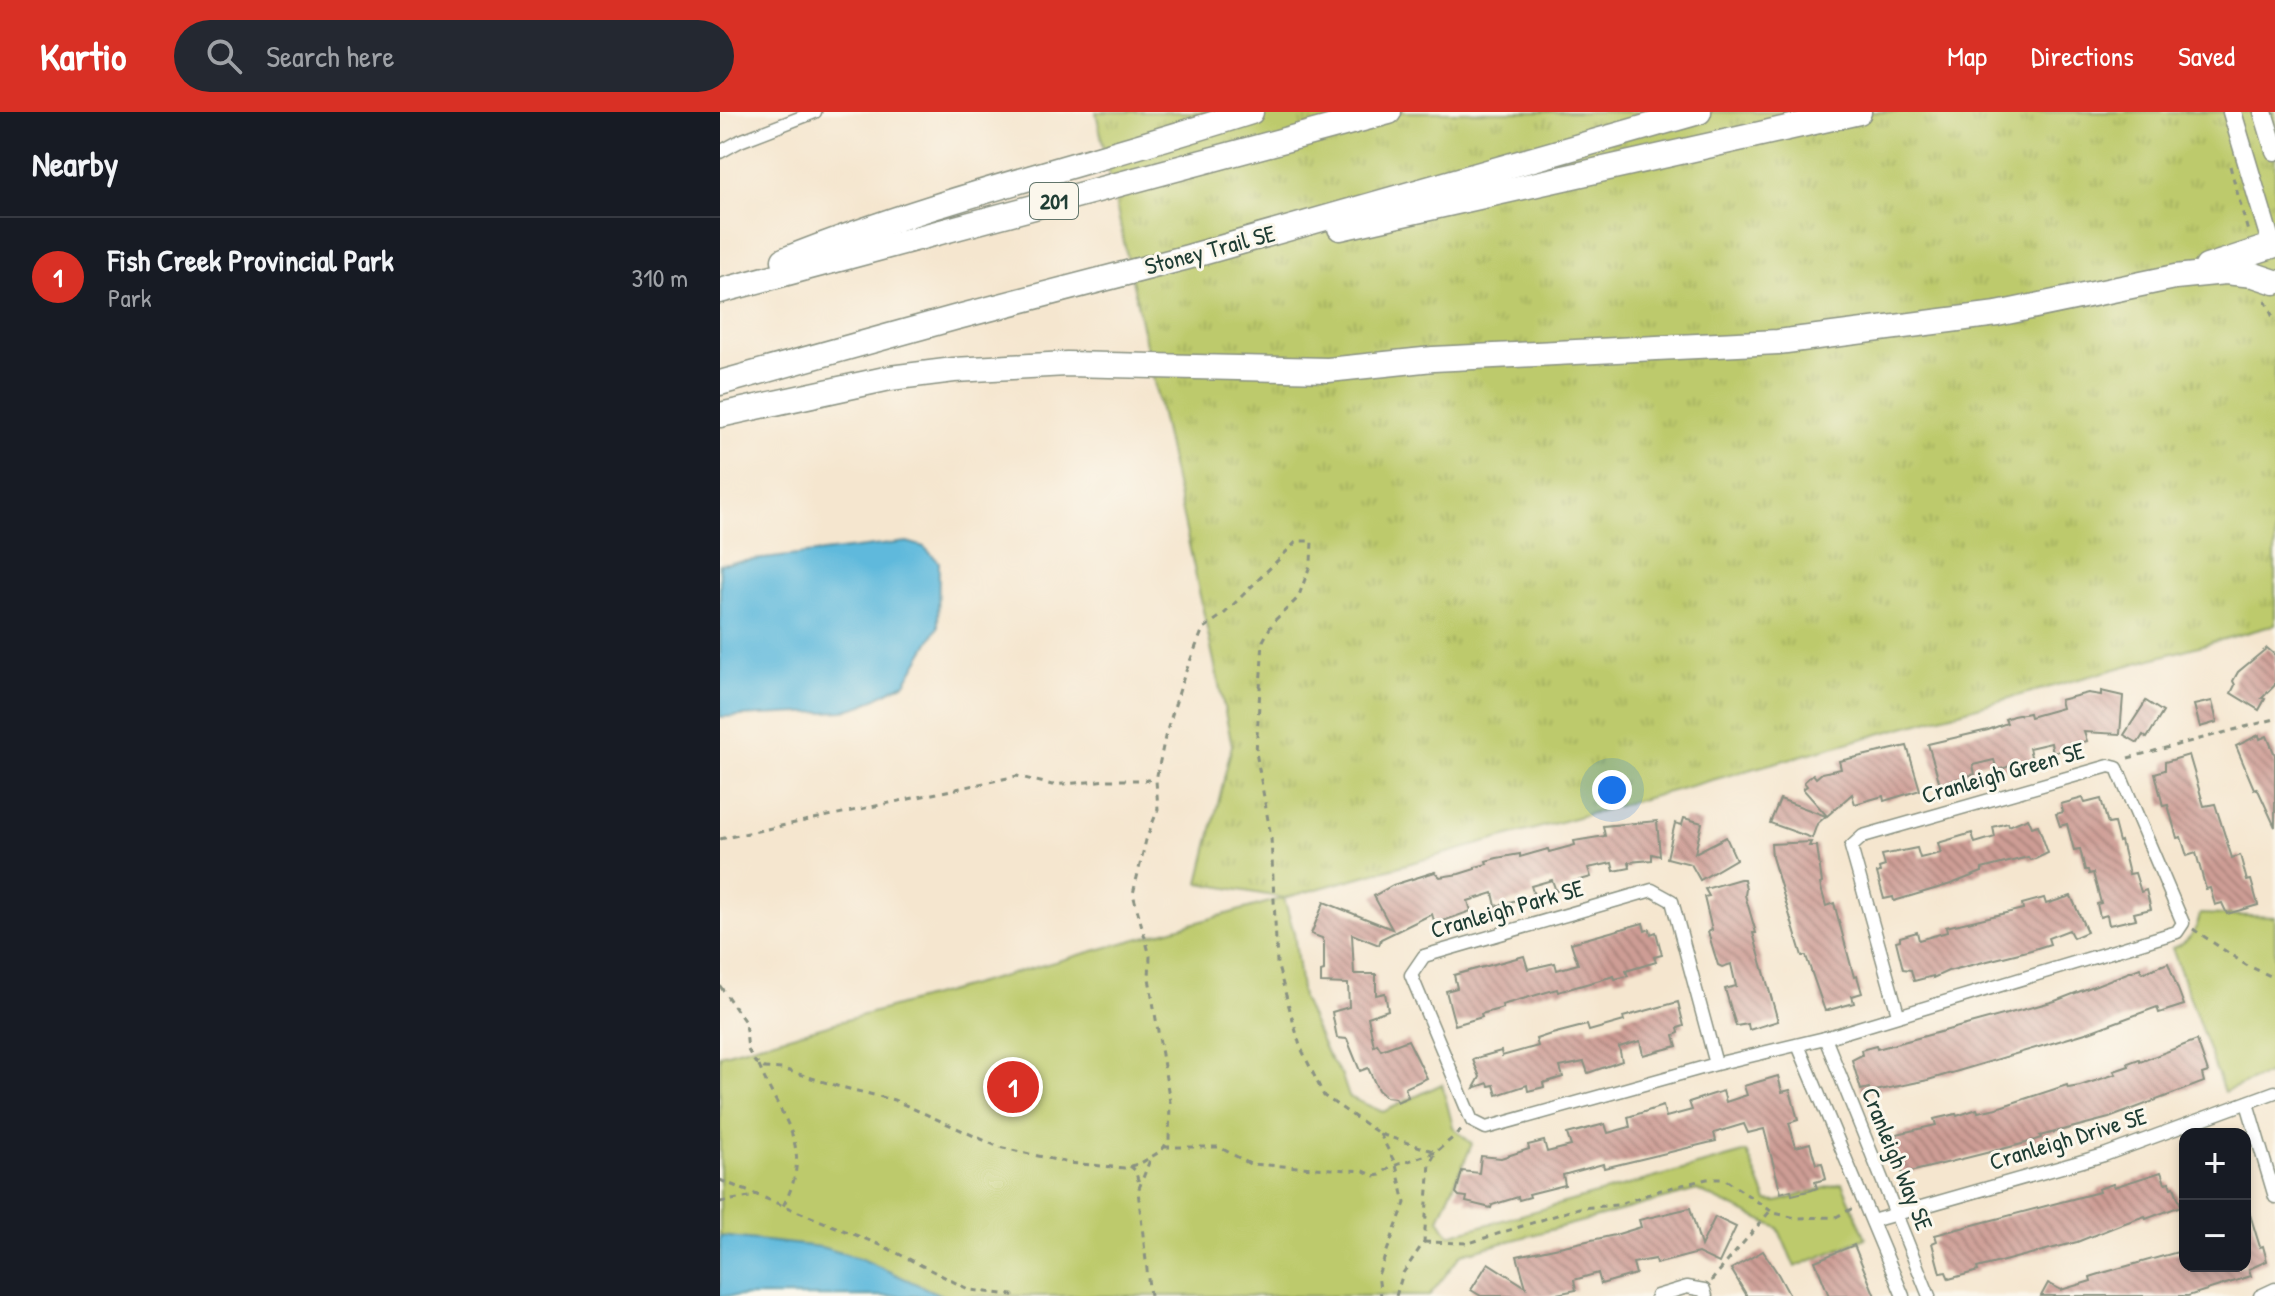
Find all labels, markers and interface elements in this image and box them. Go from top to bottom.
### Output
search box [174,20,734,92]
text: Kartio [40,30,126,82]
icon: search [202,34,246,78]
text: Search here [266,36,395,76]
text: Map [1947,37,1987,75]
text: Directions [2031,37,2134,75]
text: Saved [2178,37,2235,75]
text: Nearby [32,141,118,187]
road number: 201 [1030,183,1078,219]
street label: Stoney Trail SE [1141,216,1279,282]
text: Fish Creek Provincial Park [108,240,394,280]
text: 1 [53,260,63,295]
text: 310 m [632,260,688,295]
text: Park [108,280,152,315]
street label: Cranleigh Green SE [1918,733,2088,811]
your location [1592,770,1632,810]
street label: Cranleigh Park SE [1427,871,1587,945]
pin: 1 [987,1057,1039,1117]
street label: Cranleigh Way SE [1855,1082,1941,1235]
street label: Cranleigh Drive SE [1985,1099,2150,1177]
map controls [2179,1128,2251,1272]
button: + [2179,1128,2251,1200]
button: − [2179,1200,2251,1272]

